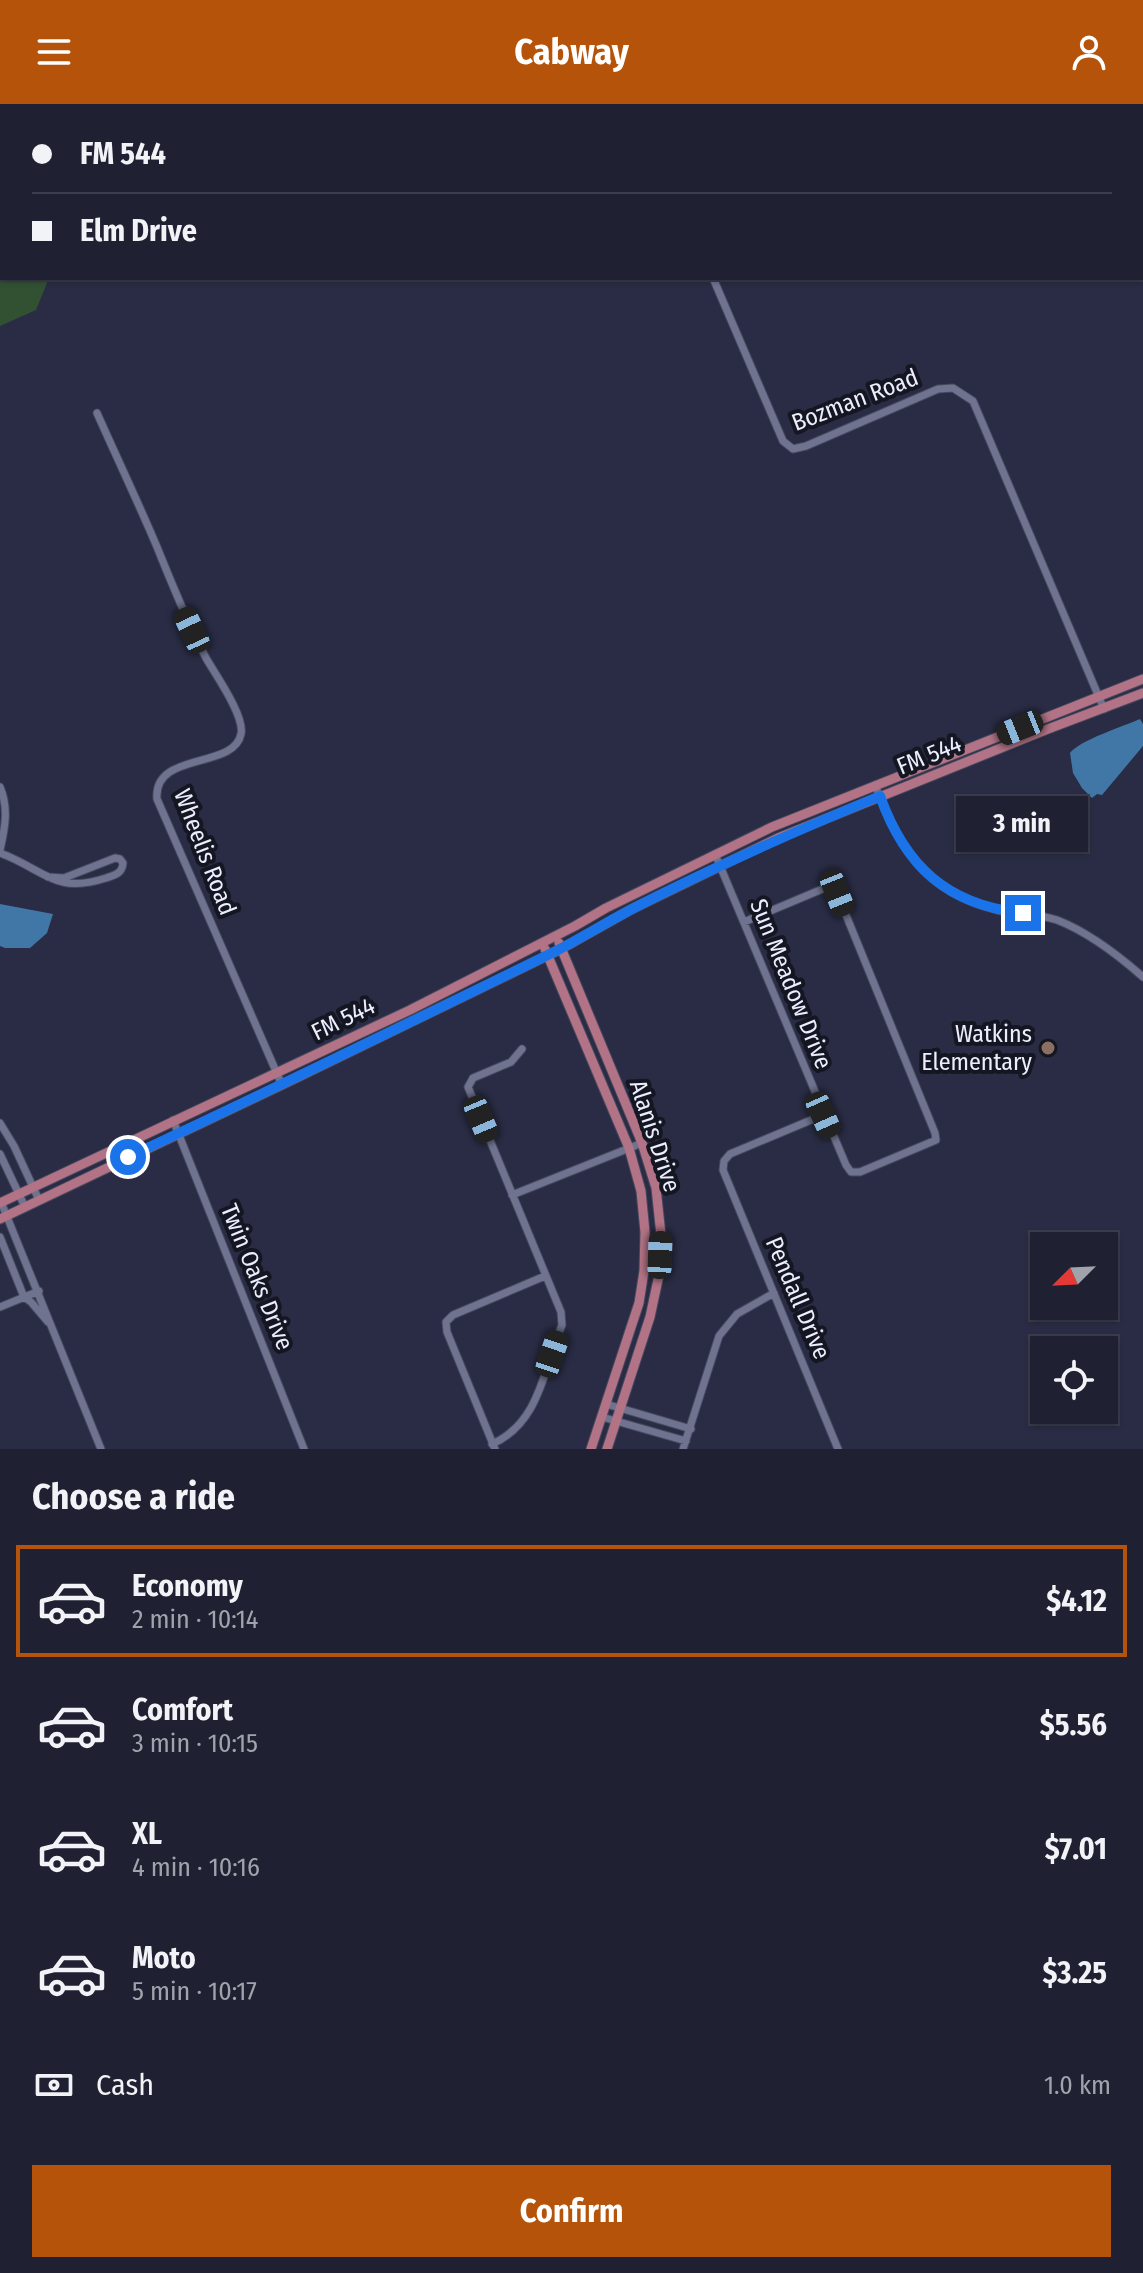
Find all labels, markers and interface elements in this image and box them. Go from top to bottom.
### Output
icon: menu [32,30,76,74]
text: Cabway [514,30,629,74]
icon: person [1067,30,1111,74]
text: FM 544 [80,136,166,172]
text: Elm Drive [80,213,197,249]
street label: Bozman Road [788,363,922,437]
car [171,603,213,657]
car [993,708,1047,748]
street label: FM 544 [893,729,965,781]
street label: Wheelis Road [168,785,242,919]
callout: 3 min [957,797,1089,853]
text: 3 min [993,808,1051,839]
car [817,866,857,920]
street label: Sun Meadow Drive [744,895,838,1073]
route end [1005,895,1041,931]
street label: FM 544 [307,992,379,1046]
place label: Watkins Elementary [921,1020,1032,1076]
marker: Watkins Elementary [1039,1039,1057,1057]
street label: Alanis Drive [624,1077,686,1195]
car [802,1088,844,1142]
car [461,1092,501,1146]
route start [110,1139,146,1175]
street label: Twin Oaks Drive [215,1200,299,1354]
car [647,1231,673,1279]
north arrow [1030,1232,1118,1320]
map controls [1030,1232,1118,1424]
street label: Pendall Drive [760,1233,836,1363]
car [533,1327,571,1381]
button: locate [1030,1336,1118,1424]
text: Choose a ride [32,1475,235,1519]
icon: car [36,1565,108,1637]
text: Economy [132,1568,243,1604]
text: $4.12 [1046,1583,1107,1619]
text: 2 min · 10:14 [132,1604,258,1635]
icon: car [36,1689,108,1761]
text: Comfort [132,1692,233,1728]
text: $5.56 [1040,1707,1107,1743]
text: 3 min · 10:15 [132,1728,258,1759]
icon: car [36,1813,108,1885]
text: XL [132,1816,162,1852]
text: $7.01 [1045,1831,1107,1867]
text: 4 min · 10:16 [132,1852,260,1883]
icon: car [36,1937,108,2009]
text: Moto [132,1940,196,1976]
text: $3.25 [1042,1955,1107,1991]
text: 5 min · 10:17 [132,1976,257,2007]
icon: cash [32,2063,76,2107]
text: Cash [96,2067,154,2103]
text: 1.0 km [1044,2070,1111,2101]
button: Confirm [32,2165,1111,2257]

